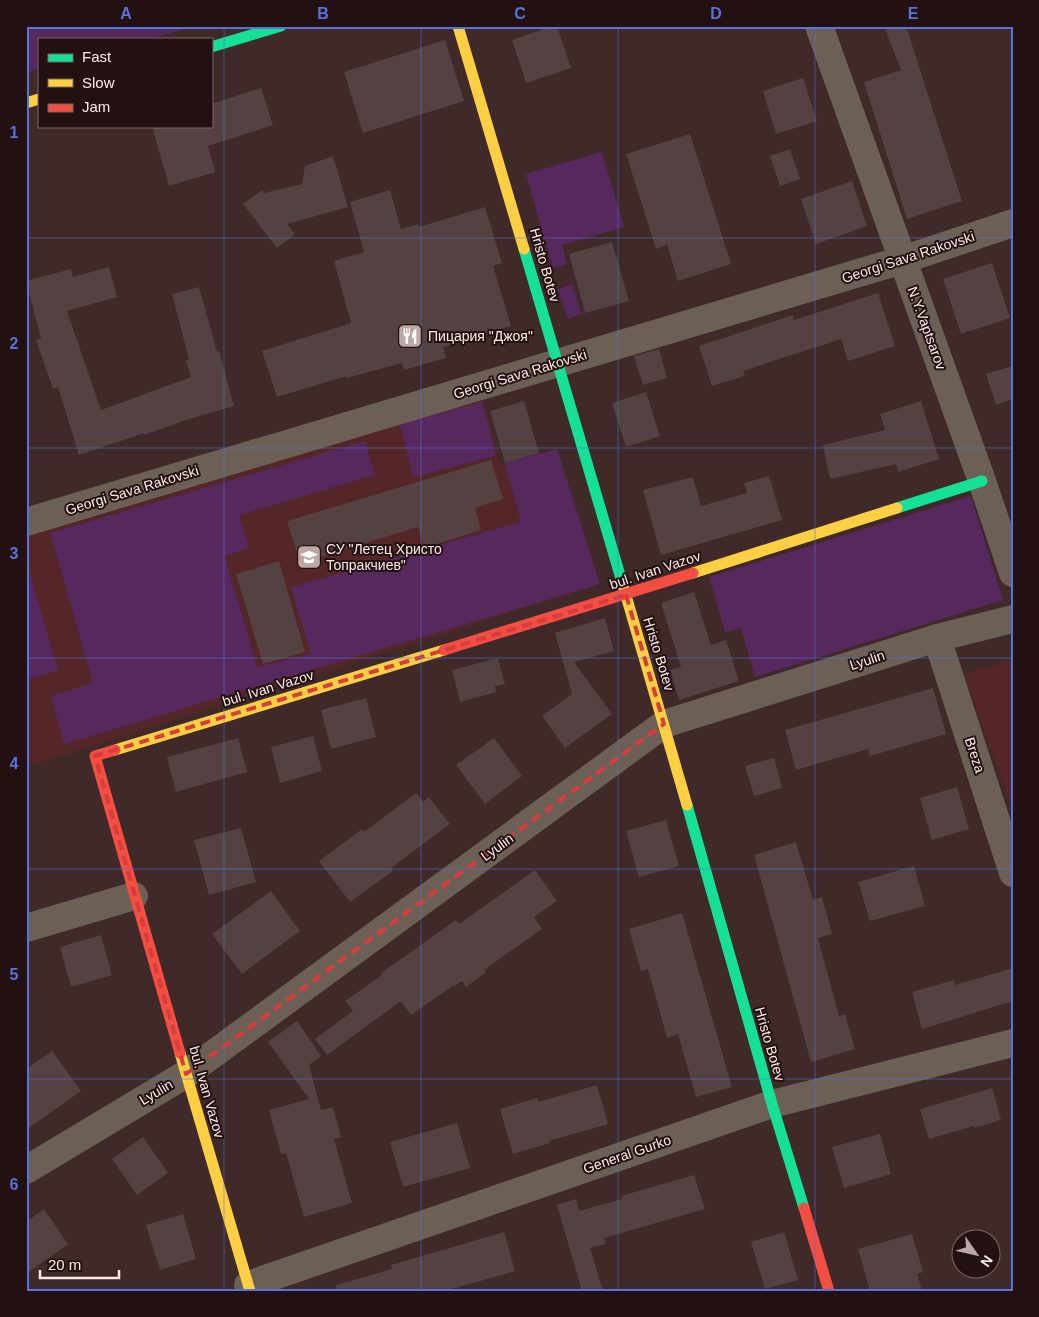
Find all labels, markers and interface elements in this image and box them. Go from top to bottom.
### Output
text: A [120,5,132,22]
text: B [317,5,329,22]
text: C [514,5,526,22]
text: D [710,5,722,22]
text: E [908,5,919,22]
legend [38,38,212,128]
text: Fast [82,48,112,65]
text: Slow [82,74,115,91]
text: Jam [82,98,110,115]
text: 1 [10,124,19,141]
street label: Hristo Botev [527,226,563,304]
street label: Georgi Sava Rakovski [840,228,976,286]
street label: N.Y.Vaptsarov [905,284,949,372]
restaurant icon: Пицария "Джоя" [397,323,423,349]
place label: Пицария "Джоя" [428,328,533,344]
text: 2 [10,335,19,352]
street label: Georgi Sava Rakovski [451,346,589,402]
street label: Georgi Sava Rakovski [63,462,201,518]
place label: СУ "Летец Христо Топракчиев" [326,541,442,573]
school or university icon: СУ "Летец Христо Топракчиев" [296,544,322,570]
text: 3 [10,545,19,562]
street label: bul. Ivan Vazov [608,548,702,592]
street label: Hristo Botev [640,615,678,693]
street label: Lyulin [847,647,887,673]
street label: bul. Ivan Vazov [220,667,316,709]
street label: Breza [962,735,988,775]
text: 4 [10,755,19,772]
street label: Lyulin [478,830,516,864]
text: 5 [10,966,19,983]
street label: Hristo Botev [752,1005,788,1083]
street label: bul. Ivan Vazov [186,1044,228,1140]
street label: Lyulin [136,1076,176,1108]
street label: General Gurko [581,1131,673,1177]
text: 6 [10,1176,19,1193]
north arrow [952,1230,1002,1280]
scale bar [40,1247,119,1279]
text: N [977,1253,996,1270]
text: 20 m [48,1256,81,1273]

